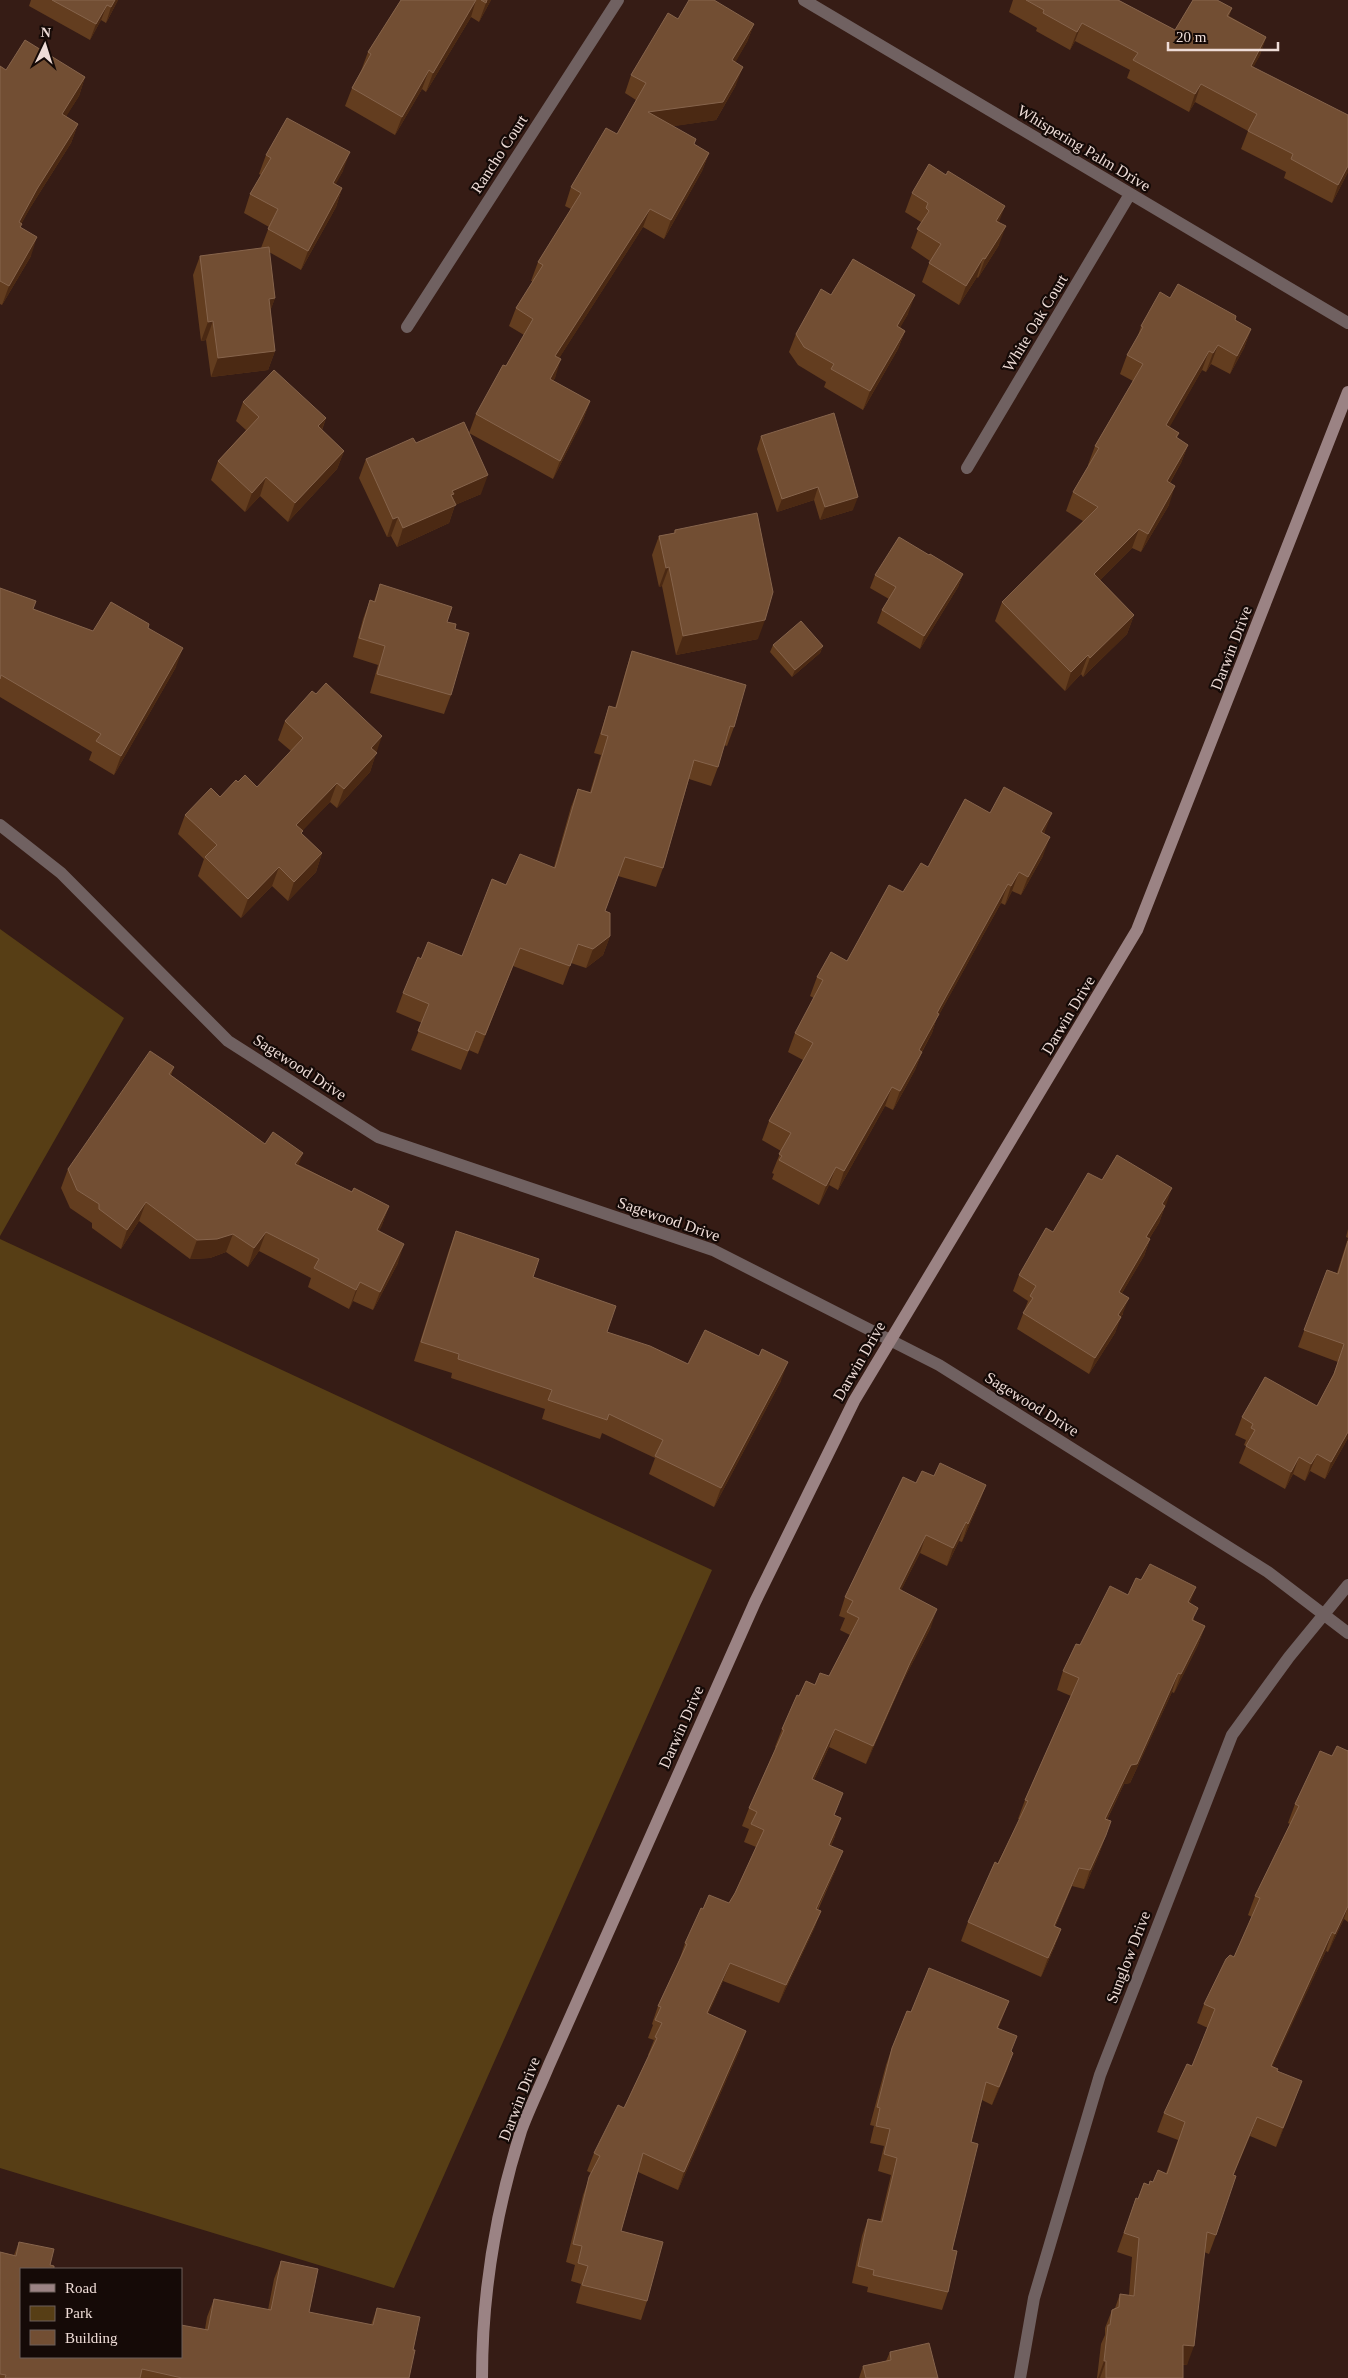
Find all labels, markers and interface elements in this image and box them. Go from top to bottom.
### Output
north arrow [20,20,70,70]
scale bar [1168,20,1278,52]
text: N [40,25,51,40]
text: 20 m [1176,29,1207,45]
street label: Whispering Palm Drive [1014,102,1154,195]
street label: Rancho Court [468,111,531,196]
street label: White Oak Court [999,271,1071,375]
street label: Darwin Drive [1207,604,1255,692]
street label: Darwin Drive [1038,973,1098,1057]
street label: Sagewood Drive [250,1031,350,1104]
street label: Sagewood Drive [615,1194,722,1245]
street label: Darwin Drive [830,1318,888,1404]
street label: Sagewood Drive [982,1368,1082,1440]
street label: Darwin Drive [655,1683,707,1771]
street label: Sunglow Drive [1103,1909,1154,2006]
street label: Darwin Drive [495,2055,543,2143]
legend [20,2268,182,2358]
text: Road [65,2280,97,2296]
text: Park [65,2305,93,2321]
text: Building [65,2330,118,2346]

